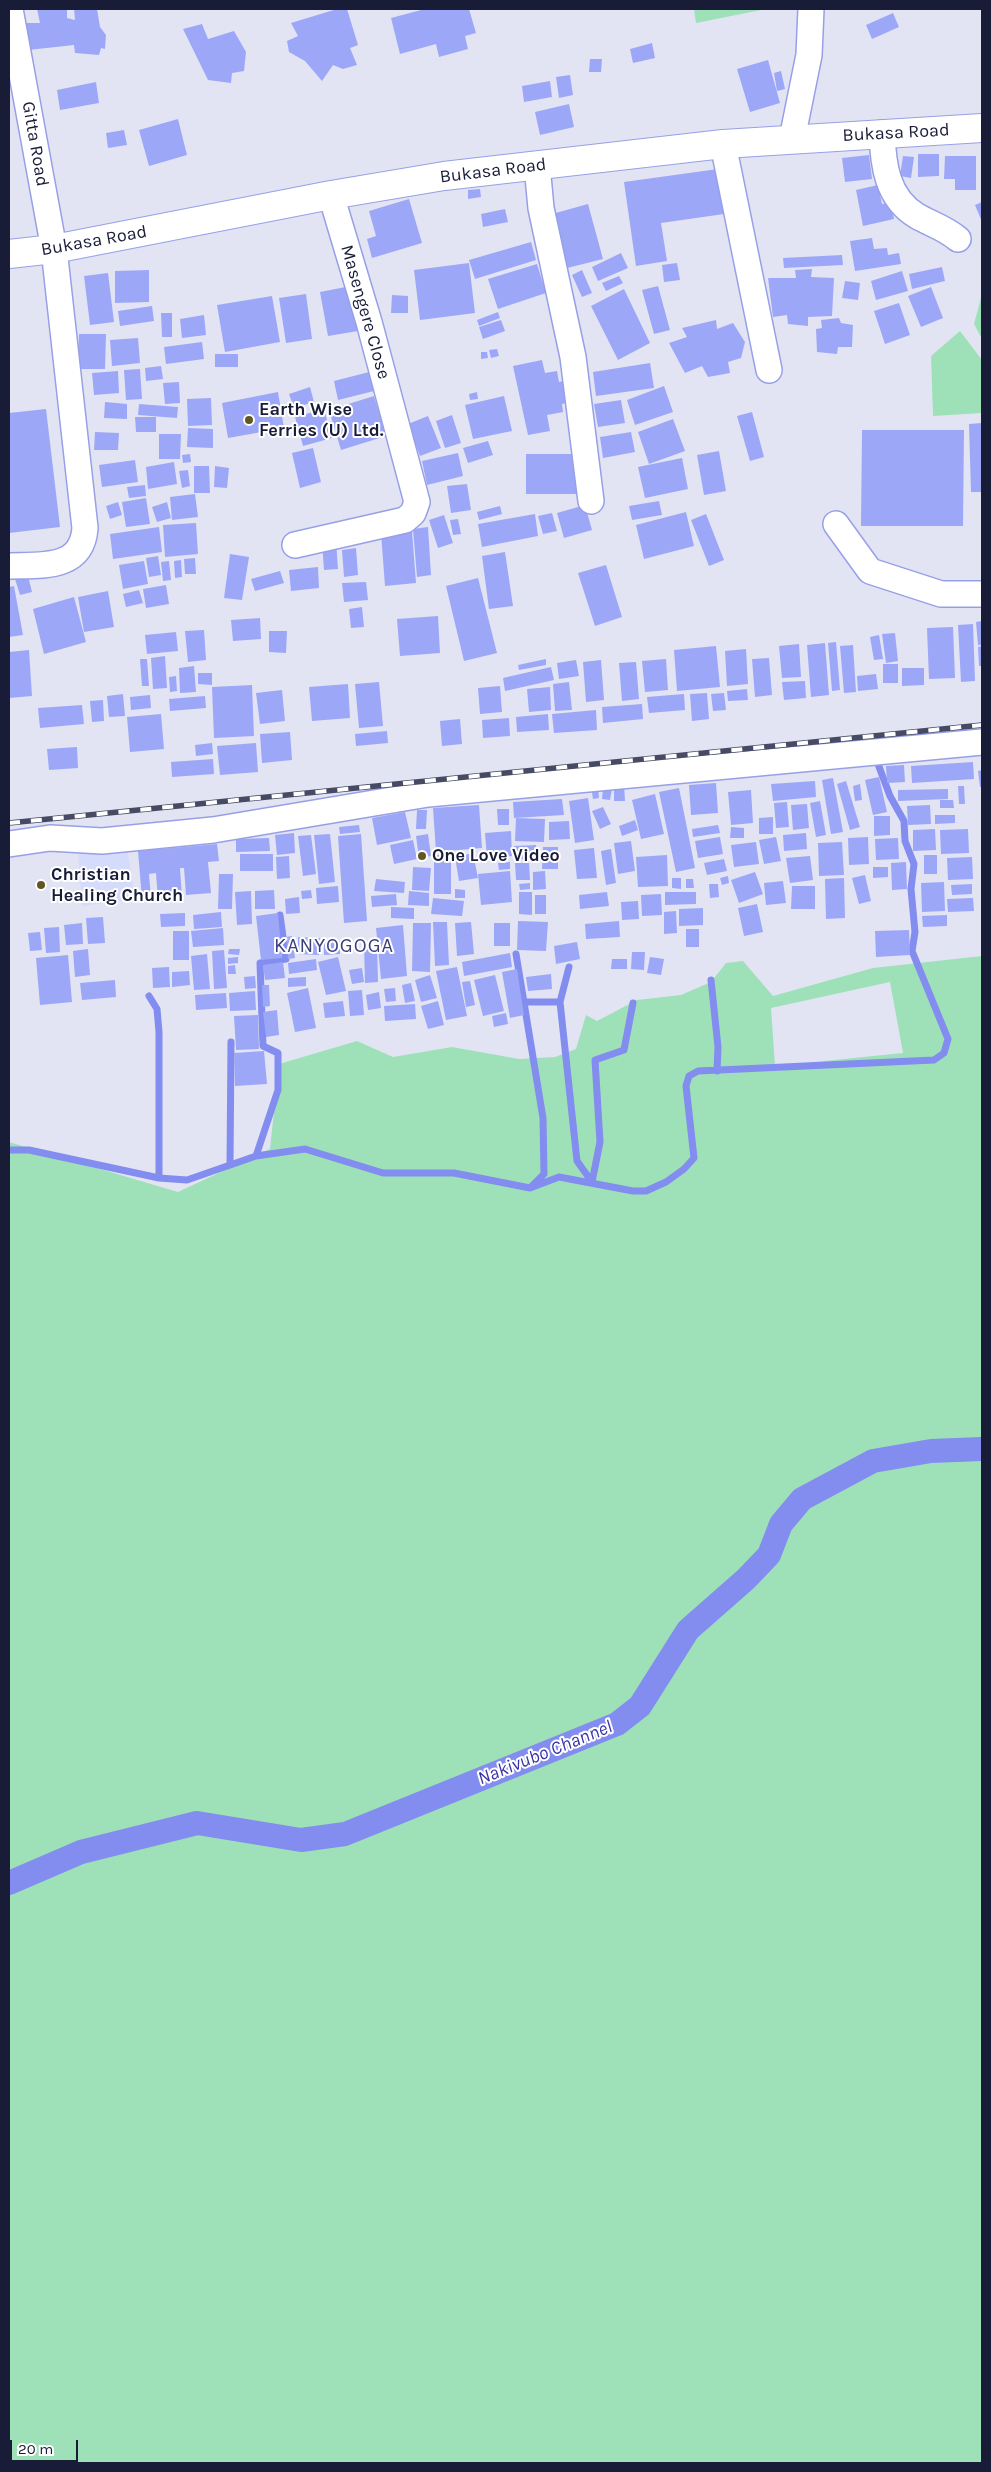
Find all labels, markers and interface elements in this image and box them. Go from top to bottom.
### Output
street label: Gitta Road [17,100,53,188]
street label: Bukasa Road [842,119,950,147]
street label: Bukasa Road [438,154,548,188]
street label: Bukasa Road [39,221,149,261]
street label: Masengere Close [335,242,395,382]
place label: Earth Wise Ferries (U) Ltd. [259,399,384,442]
marker: Earth Wise Ferries (U) Ltd. [243,414,255,426]
place label: One Love Video [432,845,560,867]
marker: One Love Video [416,850,428,862]
place label: Christian Healing Church [51,864,183,906]
marker: Christian Healing Church [35,879,47,891]
district label: KANYOGOGA [273,934,395,958]
water label: Nakivubo Channel [474,1716,616,1790]
scale bar [12,2430,80,2462]
text: 20 m [18,2440,53,2458]

